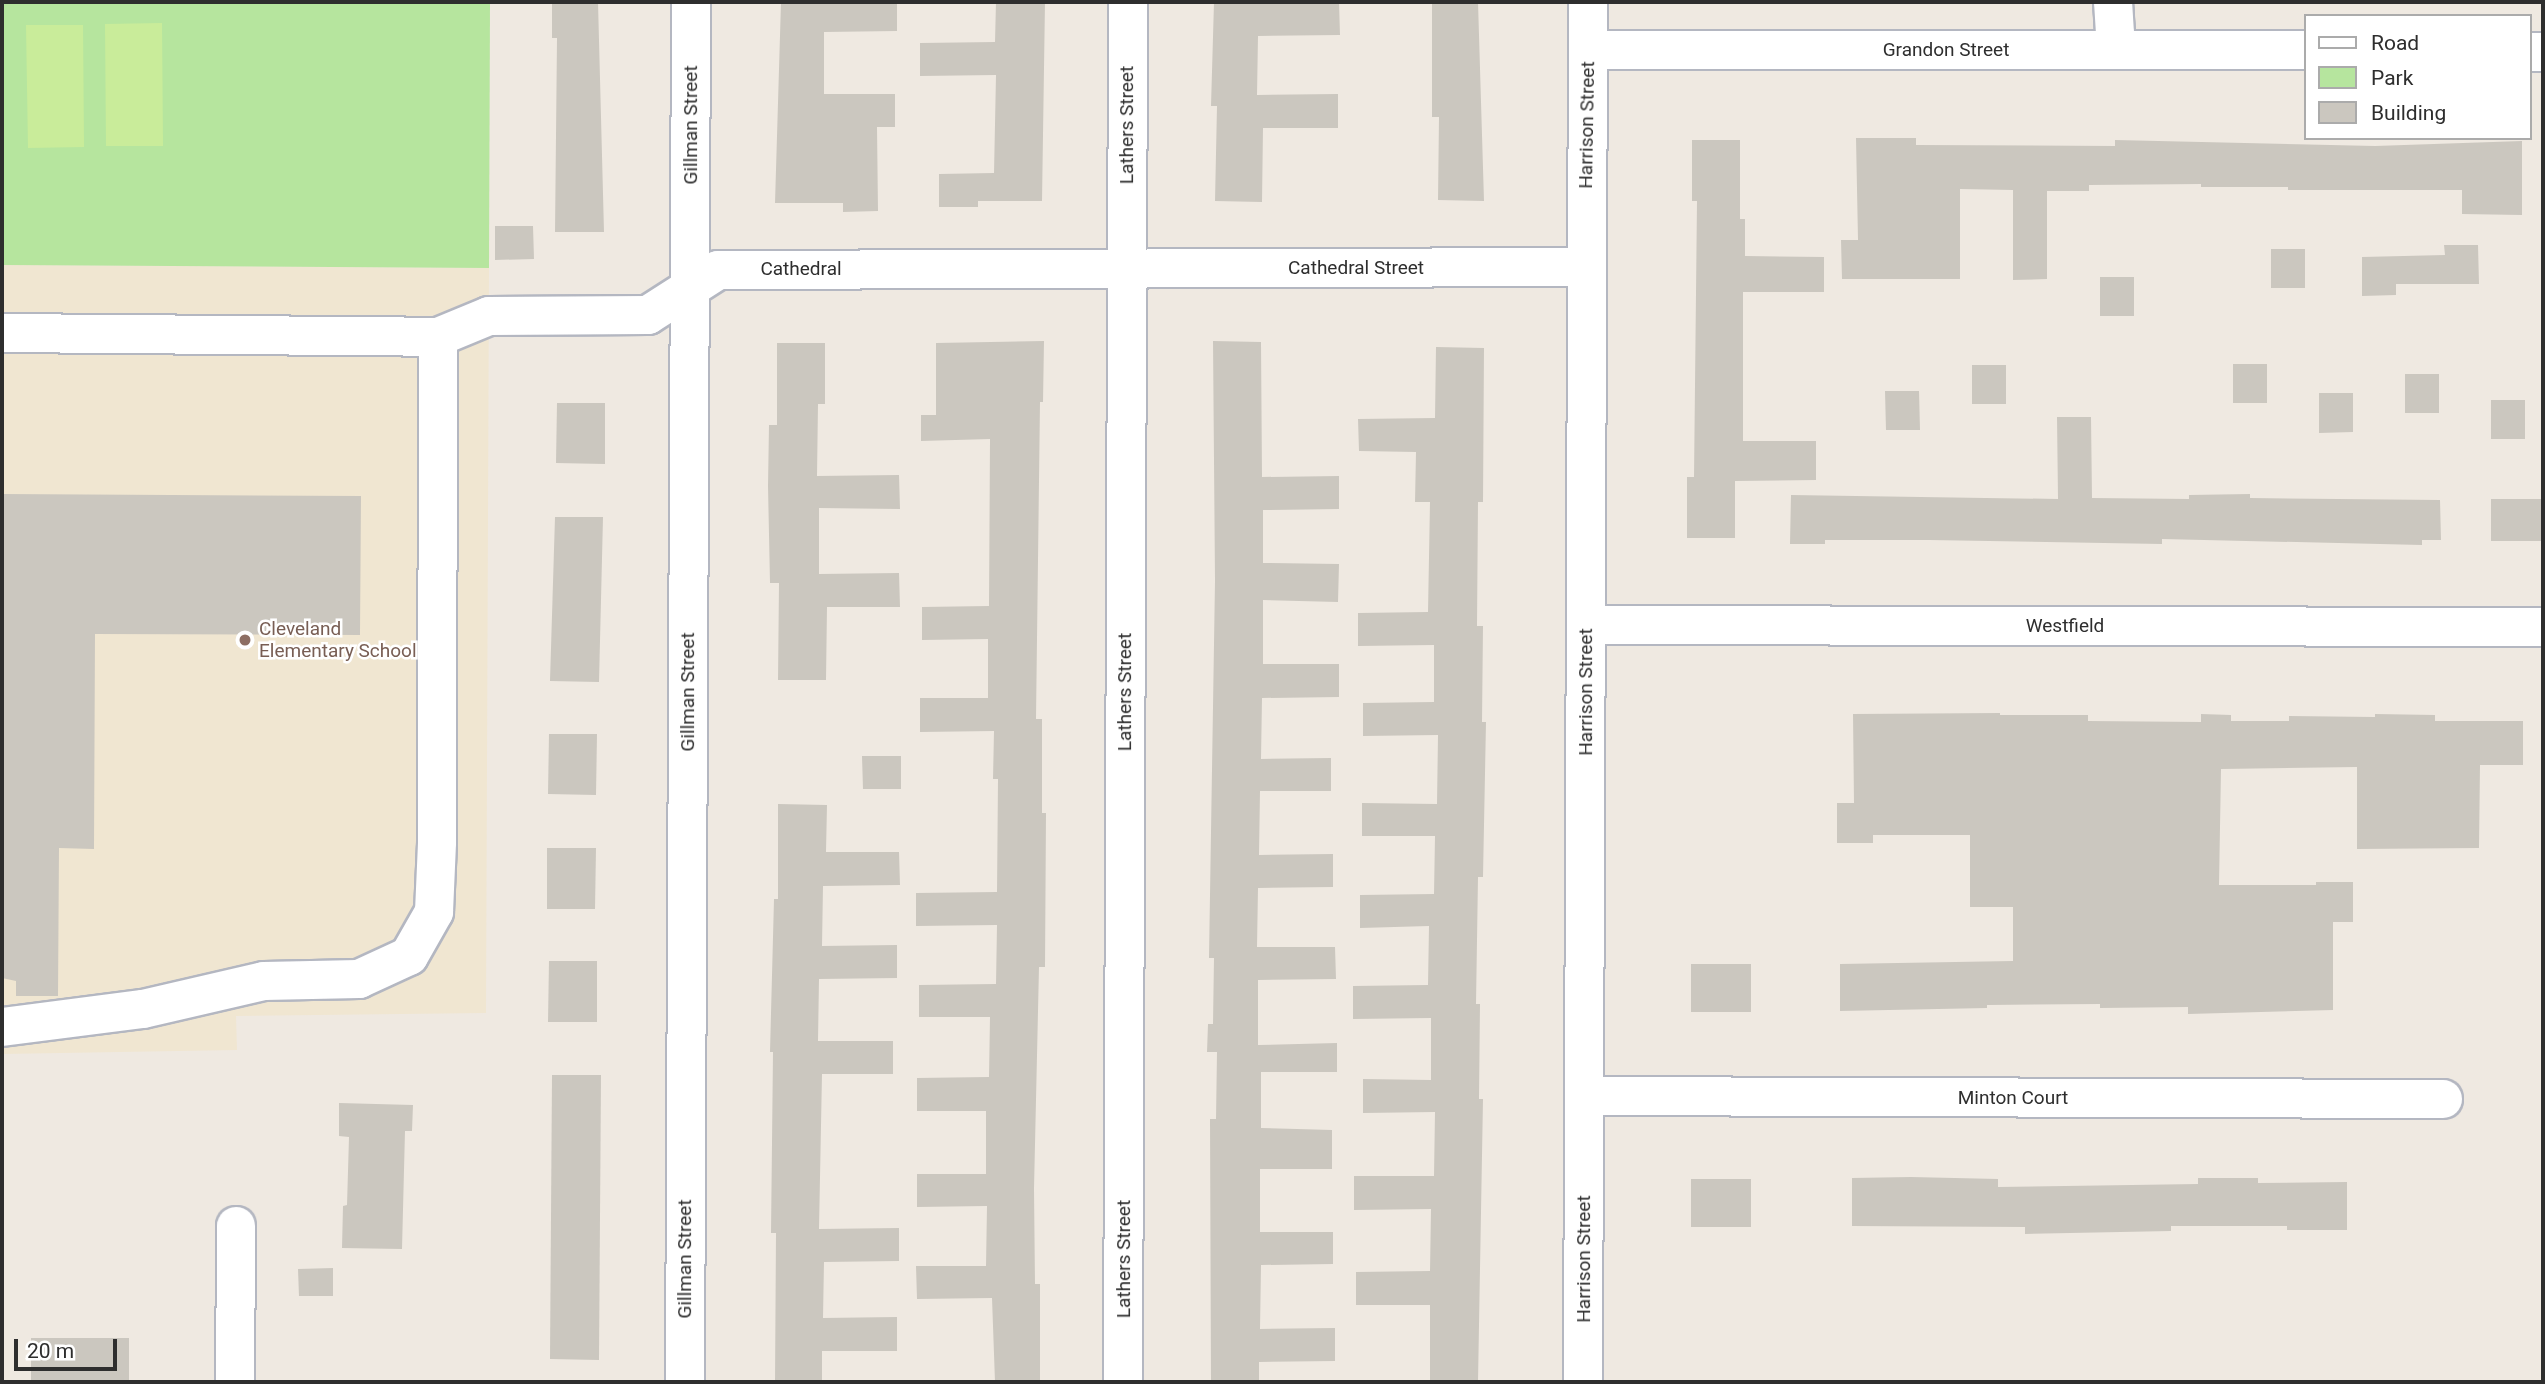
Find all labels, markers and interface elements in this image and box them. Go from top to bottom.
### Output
legend [2304,14,2531,140]
text: Road [2371,31,2419,55]
street label: Grandon Street [1883,39,2009,61]
street label: Harrison Street [1574,61,1600,189]
street label: Gillman Street [680,65,702,185]
street label: Lathers Street [1116,66,1138,184]
text: Park [2371,66,2413,90]
text: Building [2371,101,2446,125]
street label: Cathedral Street [1288,257,1424,279]
street label: Cathedral [760,258,842,280]
street label: Westfield [2026,615,2104,637]
place label: Cleveland Elementary School [259,618,417,662]
street label: Harrison Street [1575,628,1597,756]
marker: Cleveland Elementary School [237,632,253,648]
street label: Gillman Street [677,632,699,752]
street label: Lathers Street [1114,633,1136,751]
street label: Minton Court [1958,1087,2068,1109]
street label: Harrison Street [1573,1195,1595,1323]
street label: Gillman Street [674,1199,696,1319]
street label: Lathers Street [1113,1200,1135,1318]
scale bar [18,1324,121,1368]
text: 20 m [27,1339,74,1363]

